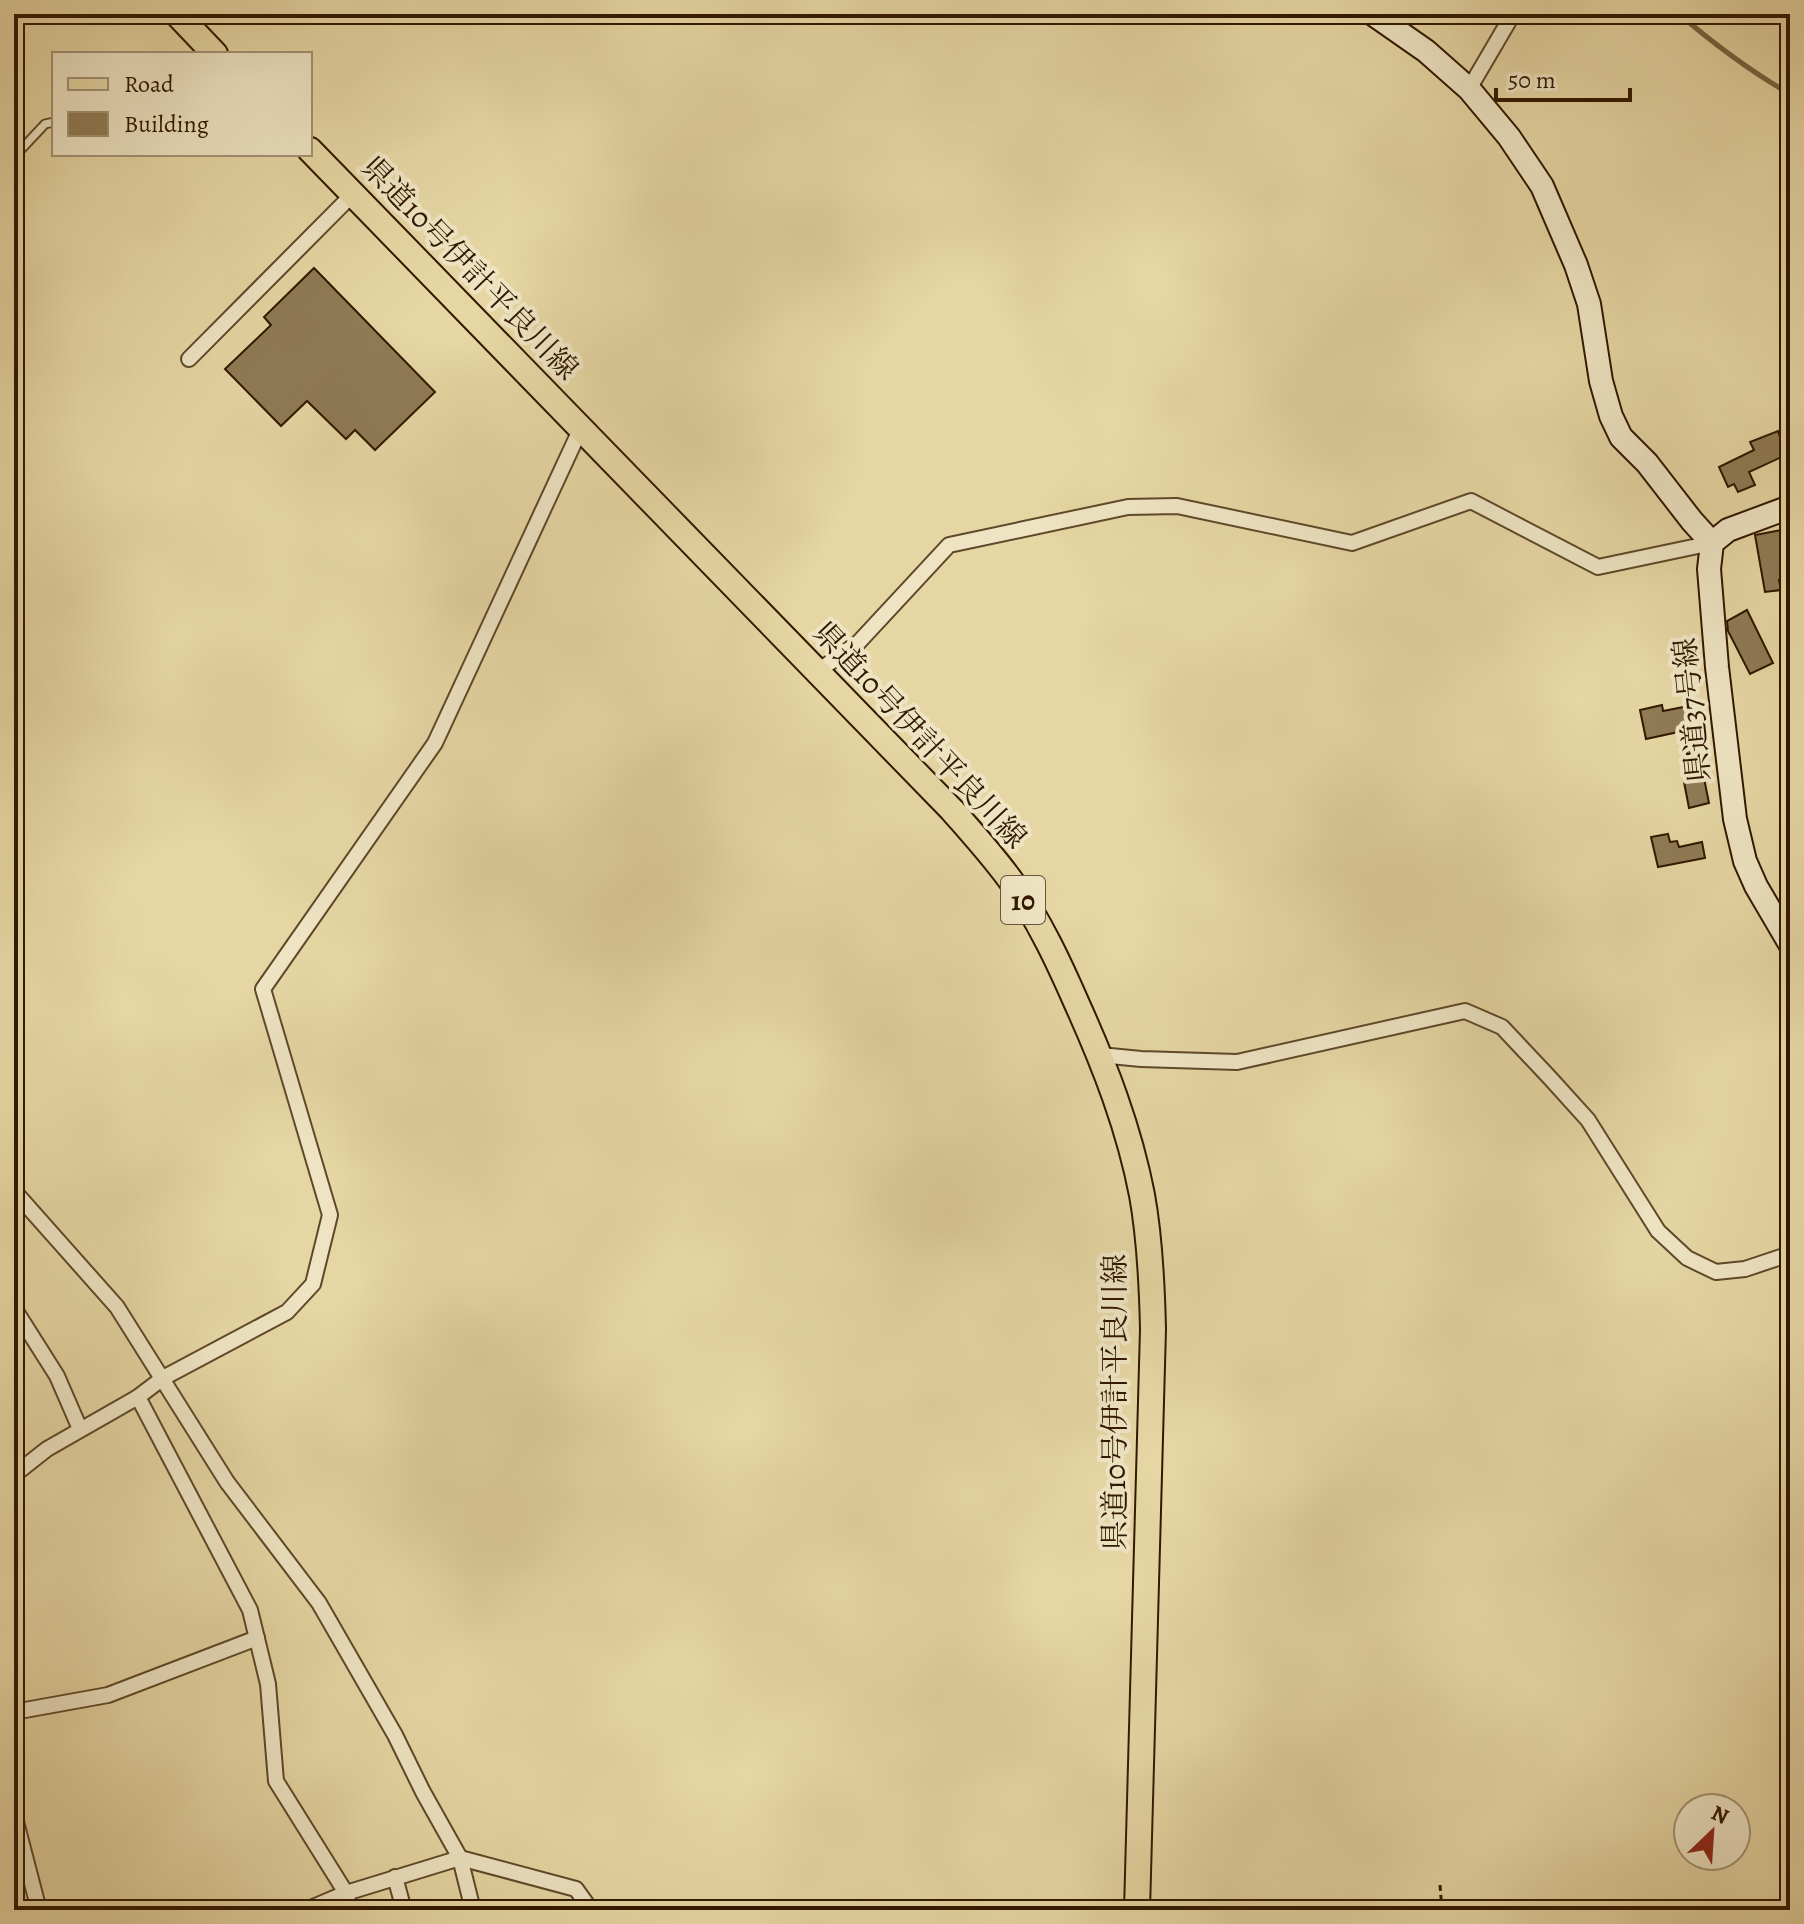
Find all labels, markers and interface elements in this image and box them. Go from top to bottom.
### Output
legend [52,52,312,156]
scale bar [1496,52,1630,102]
text: 50 m [1508,64,1556,96]
text: Road [124,68,174,100]
text: Building [124,108,209,140]
street label: 県道10号伊計平良川線 [353,148,587,388]
street label: 県道10号伊計平良川線 [804,613,1036,857]
street label: 県道37号線 [1665,636,1719,784]
road number: 10 [1001,876,1045,924]
street label: 県道10号伊計平良川線 [1095,1254,1135,1550]
north arrow [1672,1792,1752,1872]
text: N [1706,1798,1734,1832]

